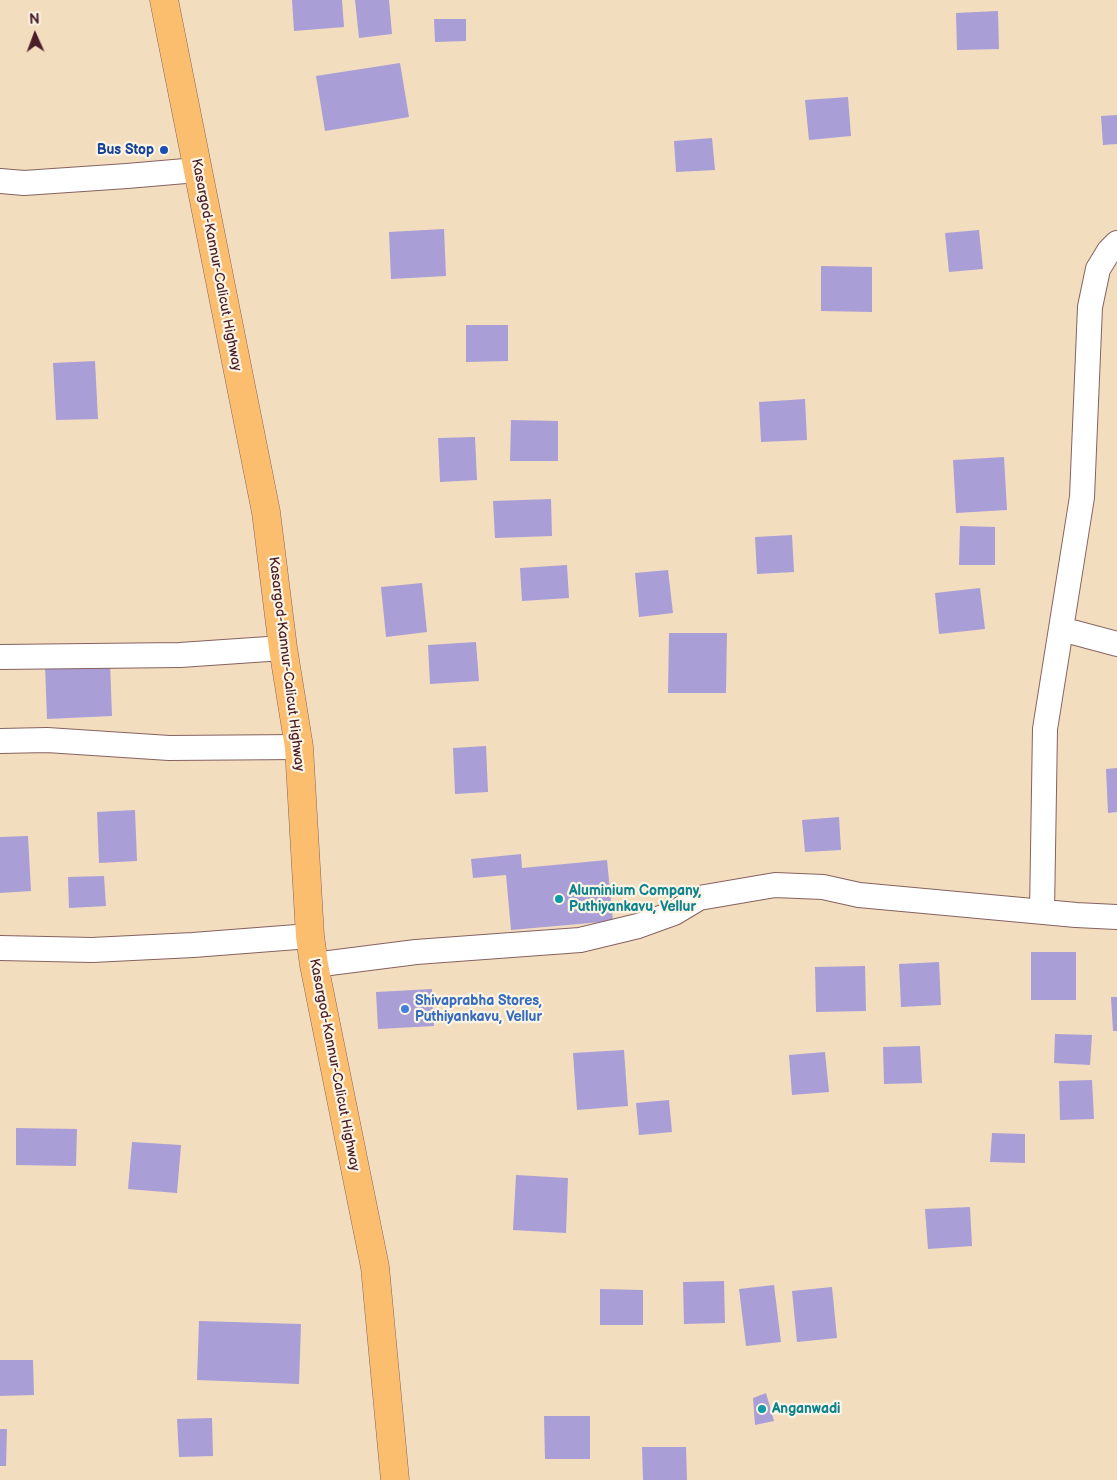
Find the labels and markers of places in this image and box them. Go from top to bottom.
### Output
place label: Bus Stop [97,142,154,158]
marker: Bus Stop [158,144,170,156]
place label: Aluminium Company, Puthiyankavu, Vellur [569,883,701,916]
marker: Aluminium Company, Puthiyankavu, Vellur [553,893,565,905]
place label: Shivaprabha Stores, Puthiyankavu, Vellur [415,993,542,1026]
marker: Shivaprabha Stores, Puthiyankavu, Vellur [399,1003,411,1015]
place label: Anganwadi [772,1401,841,1417]
marker: Anganwadi [756,1403,768,1415]

